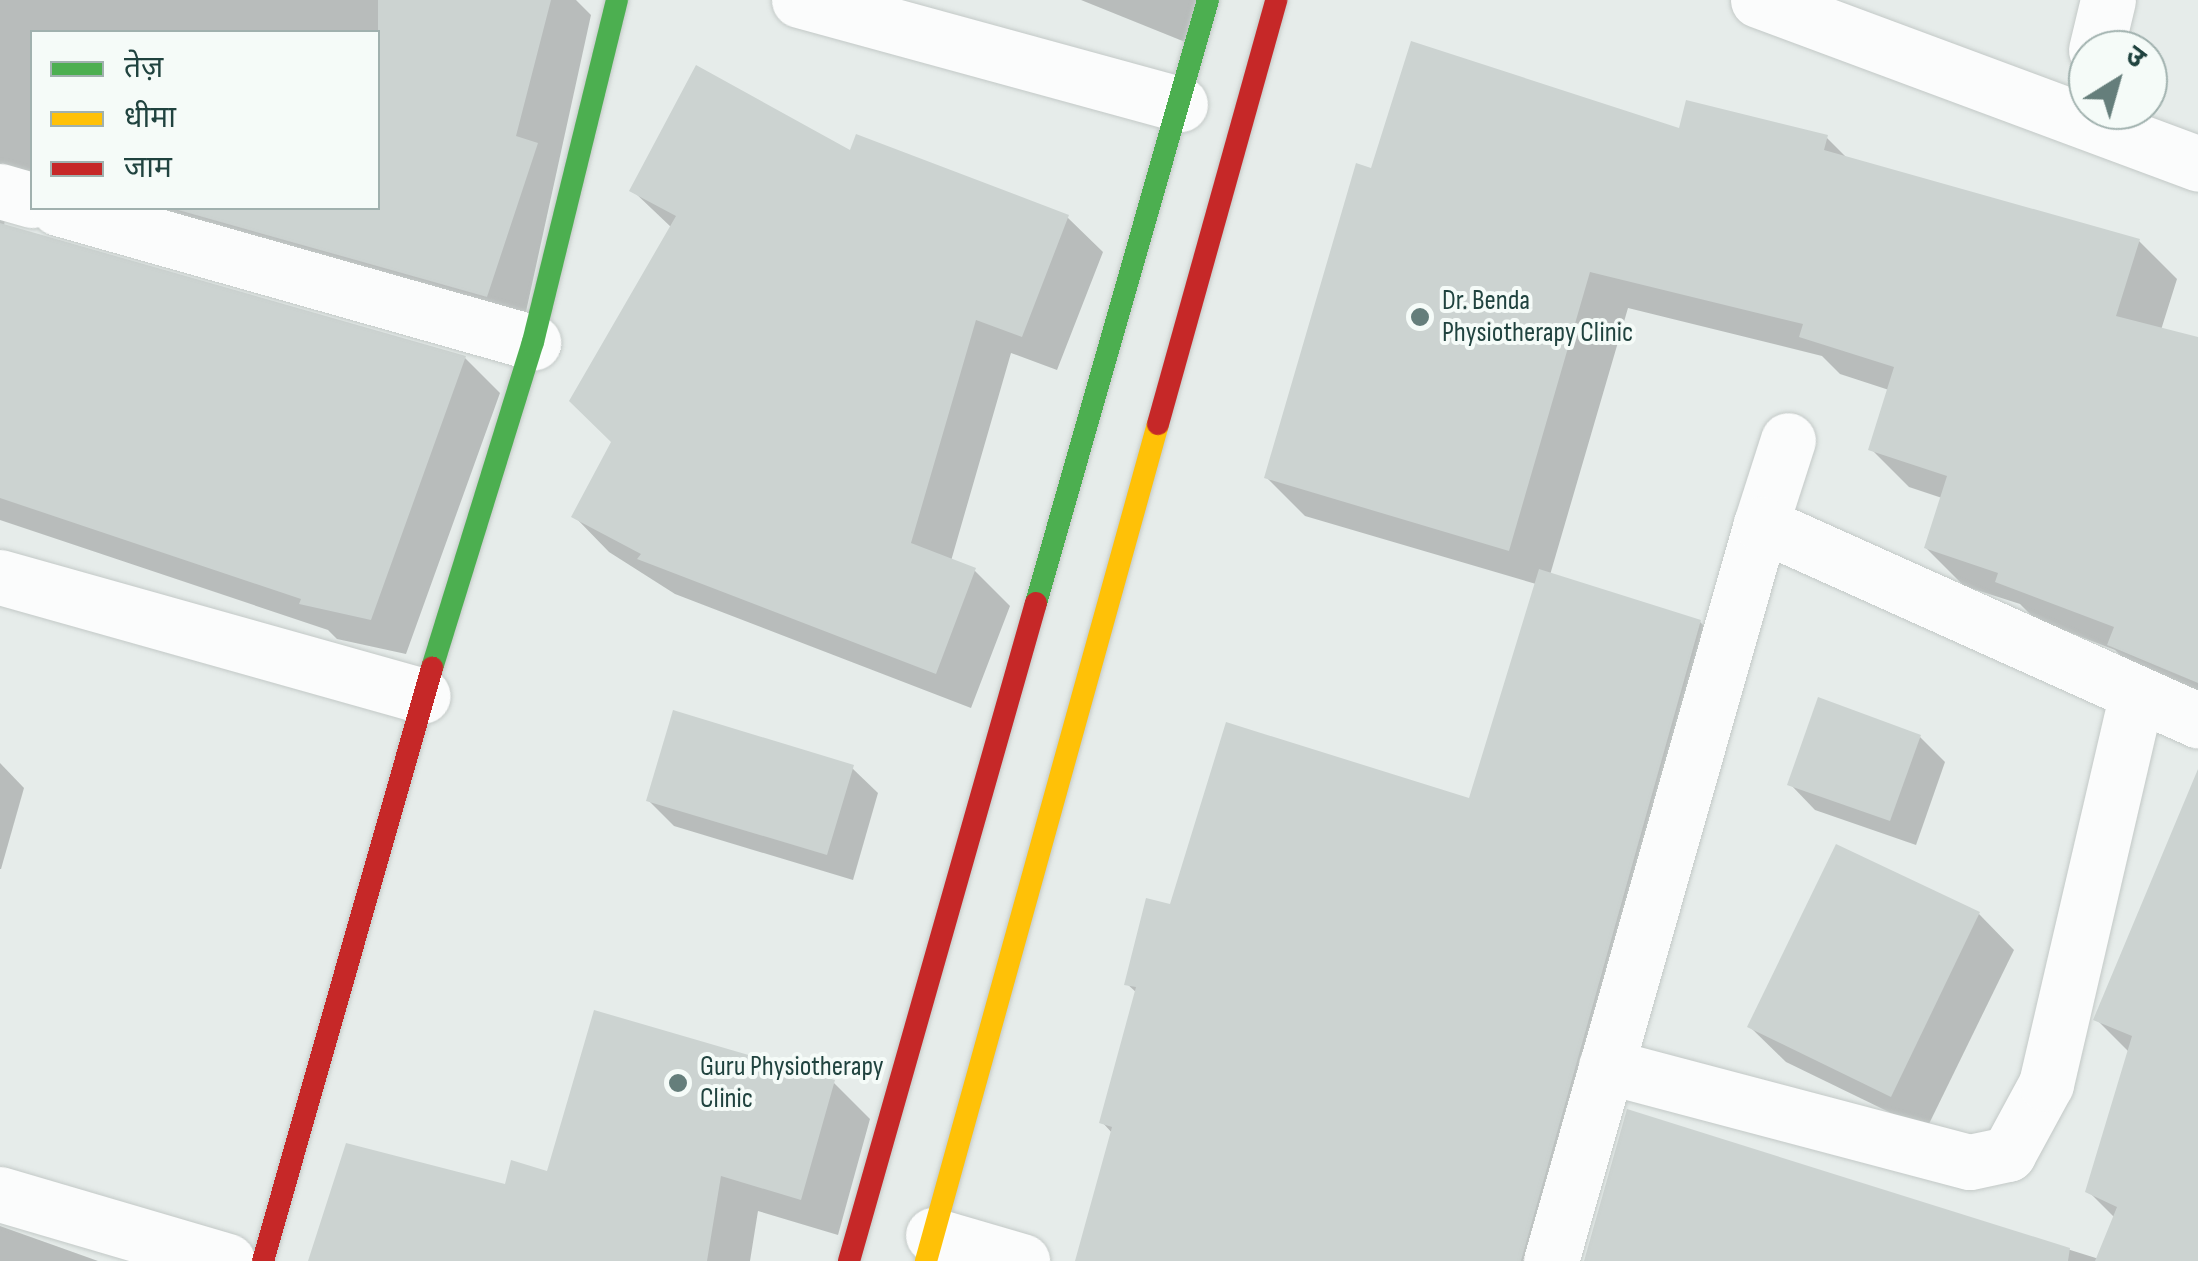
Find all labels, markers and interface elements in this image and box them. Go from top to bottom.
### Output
legend [30,30,380,210]
north arrow [2068,30,2168,130]
text: उ [2119,39,2152,75]
text: तेज़ [124,50,163,86]
text: धीमा [124,100,176,136]
text: जाम [124,150,172,186]
place label: Dr. Benda Physiotherapy Clinic [1442,284,1633,350]
marker: Dr. Benda Physiotherapy Clinic [1407,304,1433,330]
place label: Guru Physiotherapy Clinic [700,1050,884,1116]
marker: Guru Physiotherapy Clinic [665,1070,691,1096]

